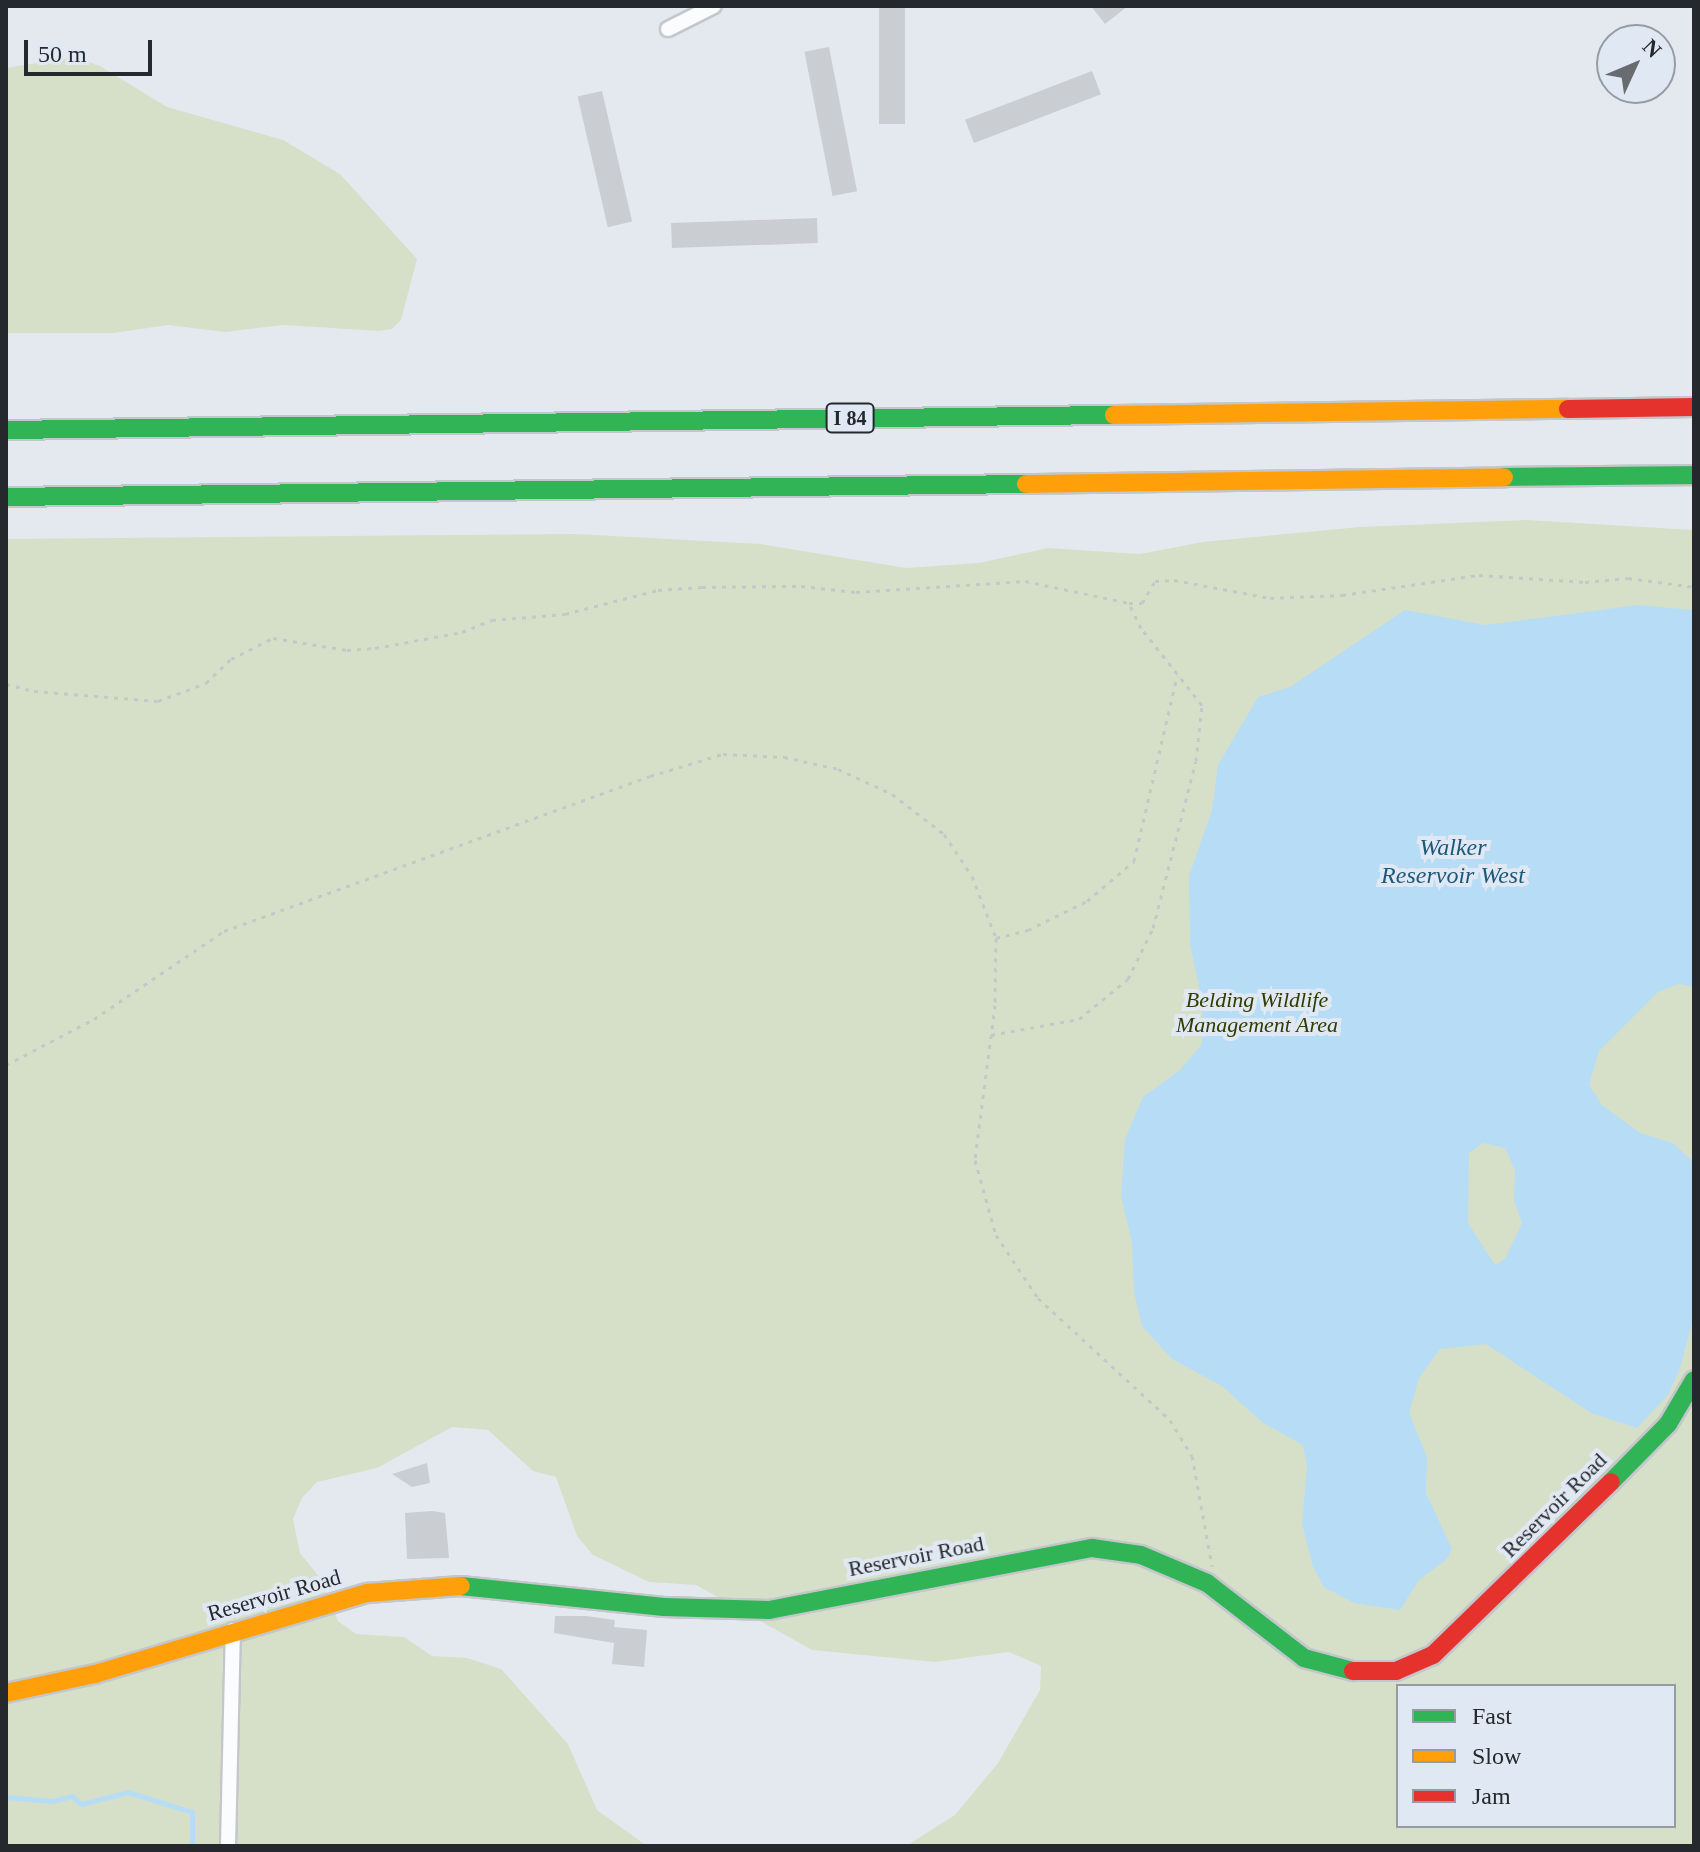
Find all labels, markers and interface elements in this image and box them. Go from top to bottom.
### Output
scale bar [28,24,156,74]
north arrow [1596,24,1676,104]
text: N [1638,34,1667,63]
text: 50 m [38,41,87,67]
road number: I 84 [824,402,876,434]
water label: Walker Reservoir West [1381,834,1525,890]
park label: Belding Wildlife Management Area [1176,986,1338,1038]
street label: Reservoir Road [1496,1447,1612,1563]
street label: Reservoir Road [846,1530,986,1582]
street label: Reservoir Road [204,1563,344,1627]
legend [1396,1684,1676,1828]
text: Fast [1472,1703,1512,1729]
text: Slow [1472,1743,1521,1769]
text: Jam [1472,1783,1511,1809]

